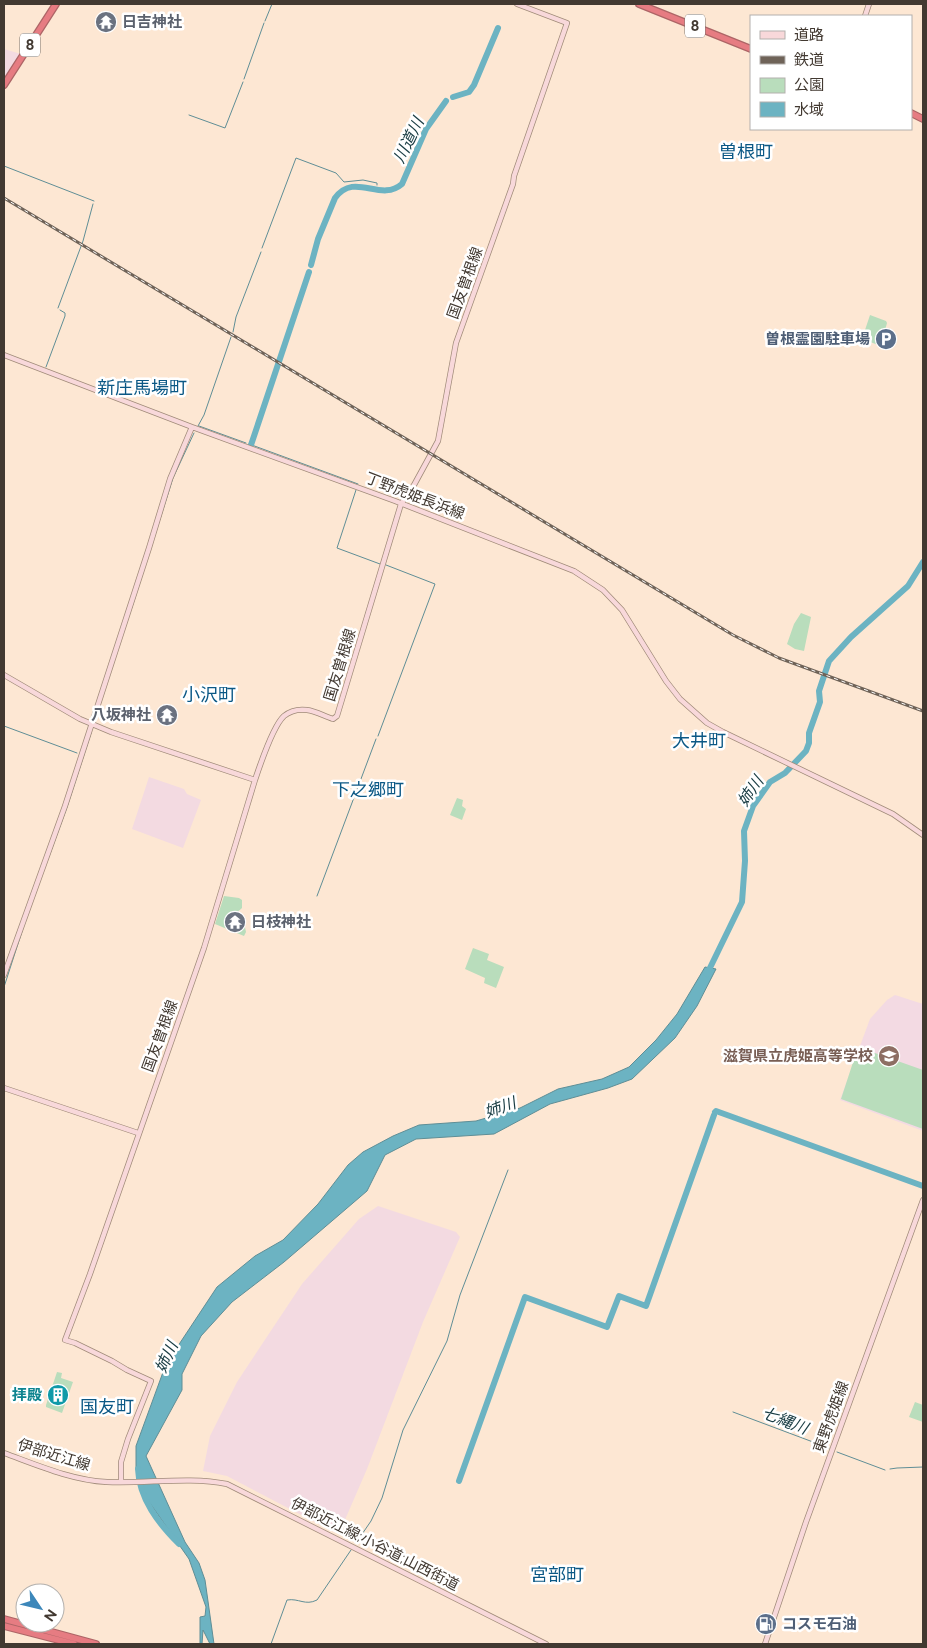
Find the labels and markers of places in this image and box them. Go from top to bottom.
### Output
temple icon: 日吉神社 [94,10,118,34]
place label: 日吉神社 [122,13,182,31]
parking icon: 曽根霊園駐車場 [874,327,898,351]
place label: 曽根霊園駐車場 [765,330,870,348]
temple icon: 八坂神社 [155,703,179,727]
place label: 八坂神社 [91,706,151,724]
temple icon: 日枝神社 [223,910,247,934]
place label: 日枝神社 [251,913,311,931]
school or university icon: 滋賀県立虎姫高等学校 [877,1044,901,1068]
place label: 滋賀県立虎姫高等学校 [723,1047,873,1065]
building icon: 拝殿 [46,1383,70,1407]
place label: 拝殿 [12,1386,42,1404]
fuel station icon: コスモ石油 [754,1612,778,1636]
place label: コスモ石油 [782,1615,857,1633]

